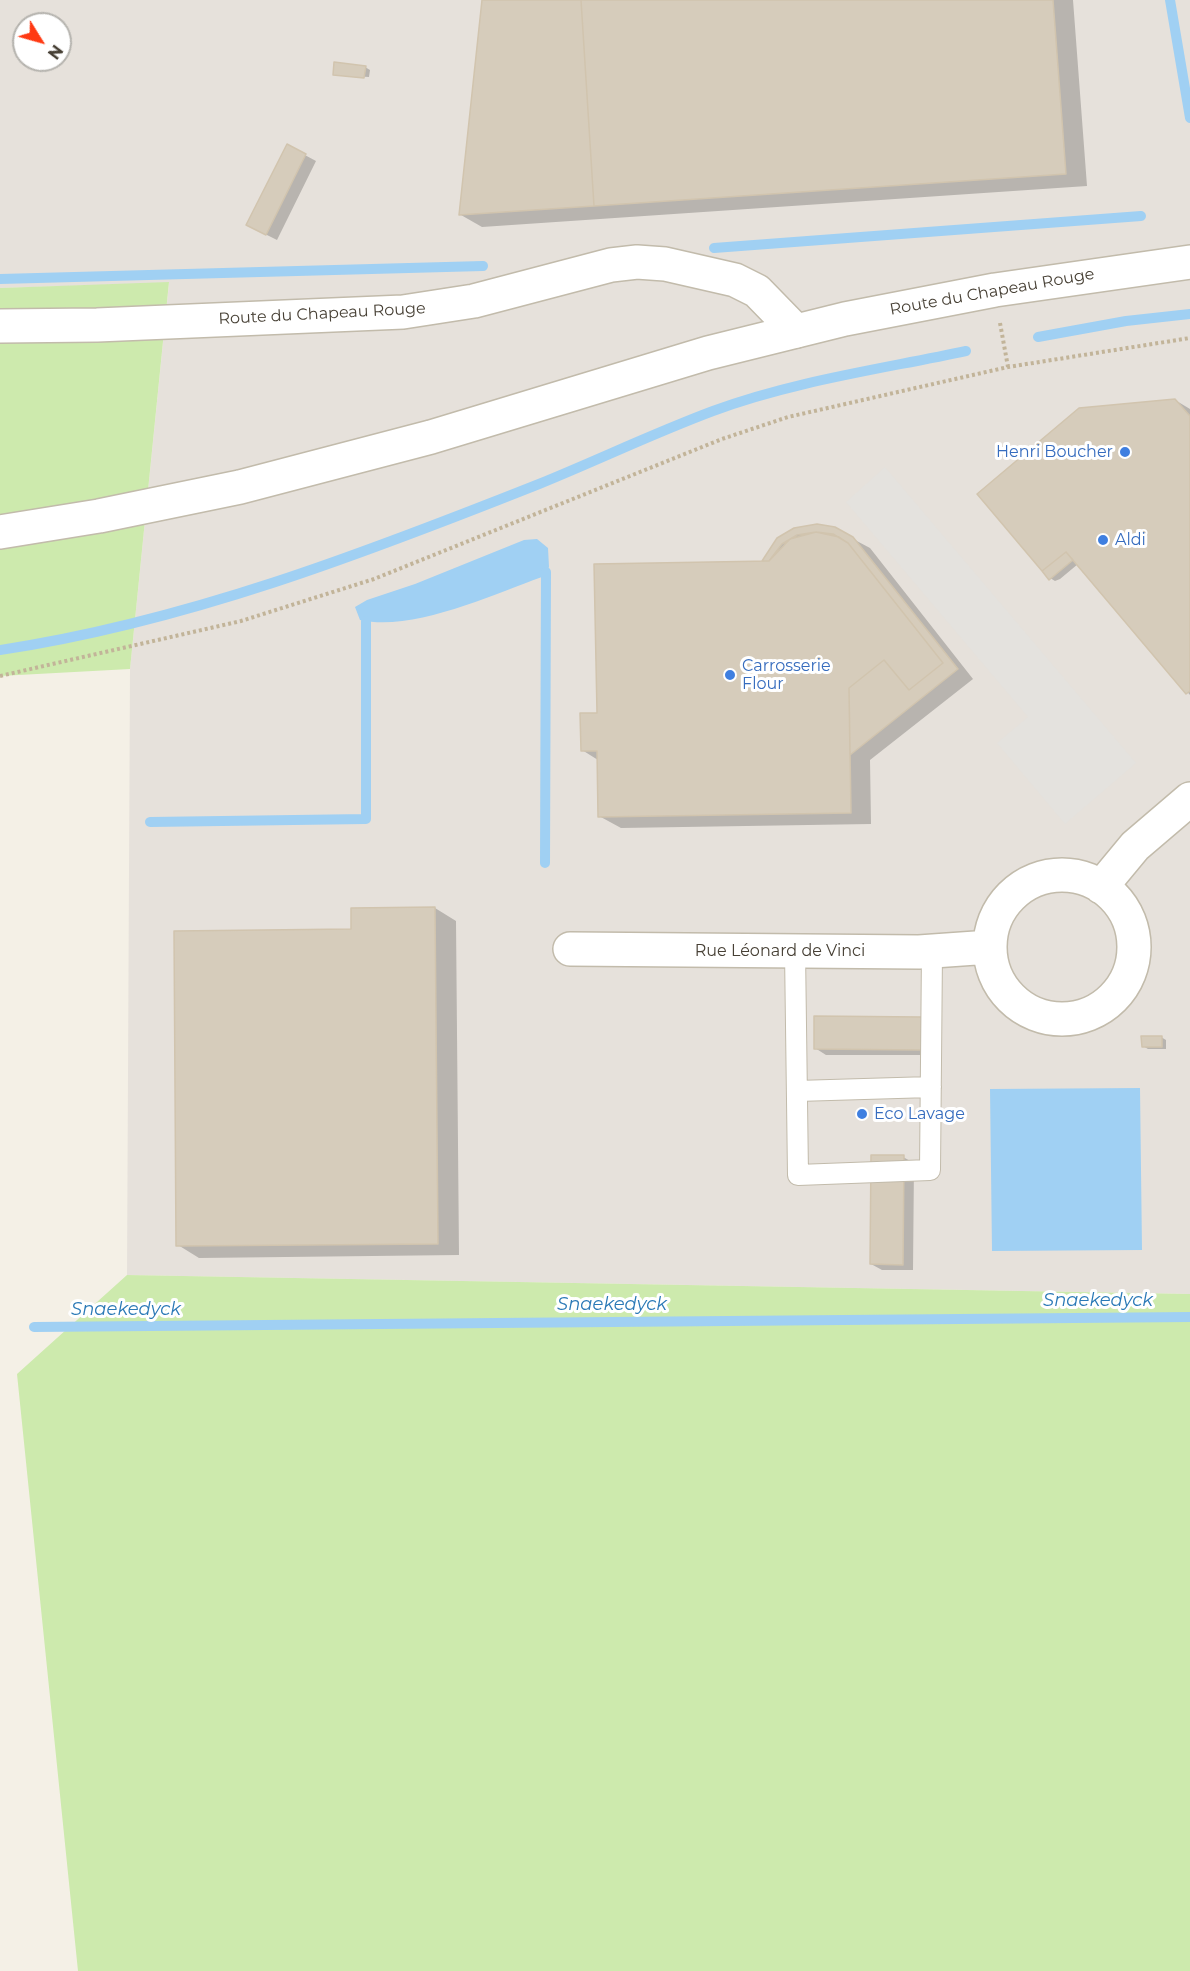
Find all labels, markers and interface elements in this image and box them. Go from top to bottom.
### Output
north arrow [12,12,72,72]
text: N [44,41,67,63]
street label: Route du Chapeau Rouge [888,265,1096,319]
street label: Route du Chapeau Rouge [218,299,426,329]
place label: Henri Boucher [996,442,1113,462]
marker: Henri Boucher [1118,445,1132,459]
place label: Aldi [1115,530,1146,550]
marker: Aldi [1096,533,1110,547]
place label: Carrosserie Flour [742,656,831,694]
marker: Carrosserie Flour [723,668,737,682]
street label: Rue Léonard de Vinci [695,941,865,961]
place label: Eco Lavage [874,1104,965,1124]
marker: Eco Lavage [855,1107,869,1121]
water label: Snaekedyck [1043,1290,1153,1312]
water label: Snaekedyck [557,1294,667,1316]
water label: Snaekedyck [71,1299,181,1321]

